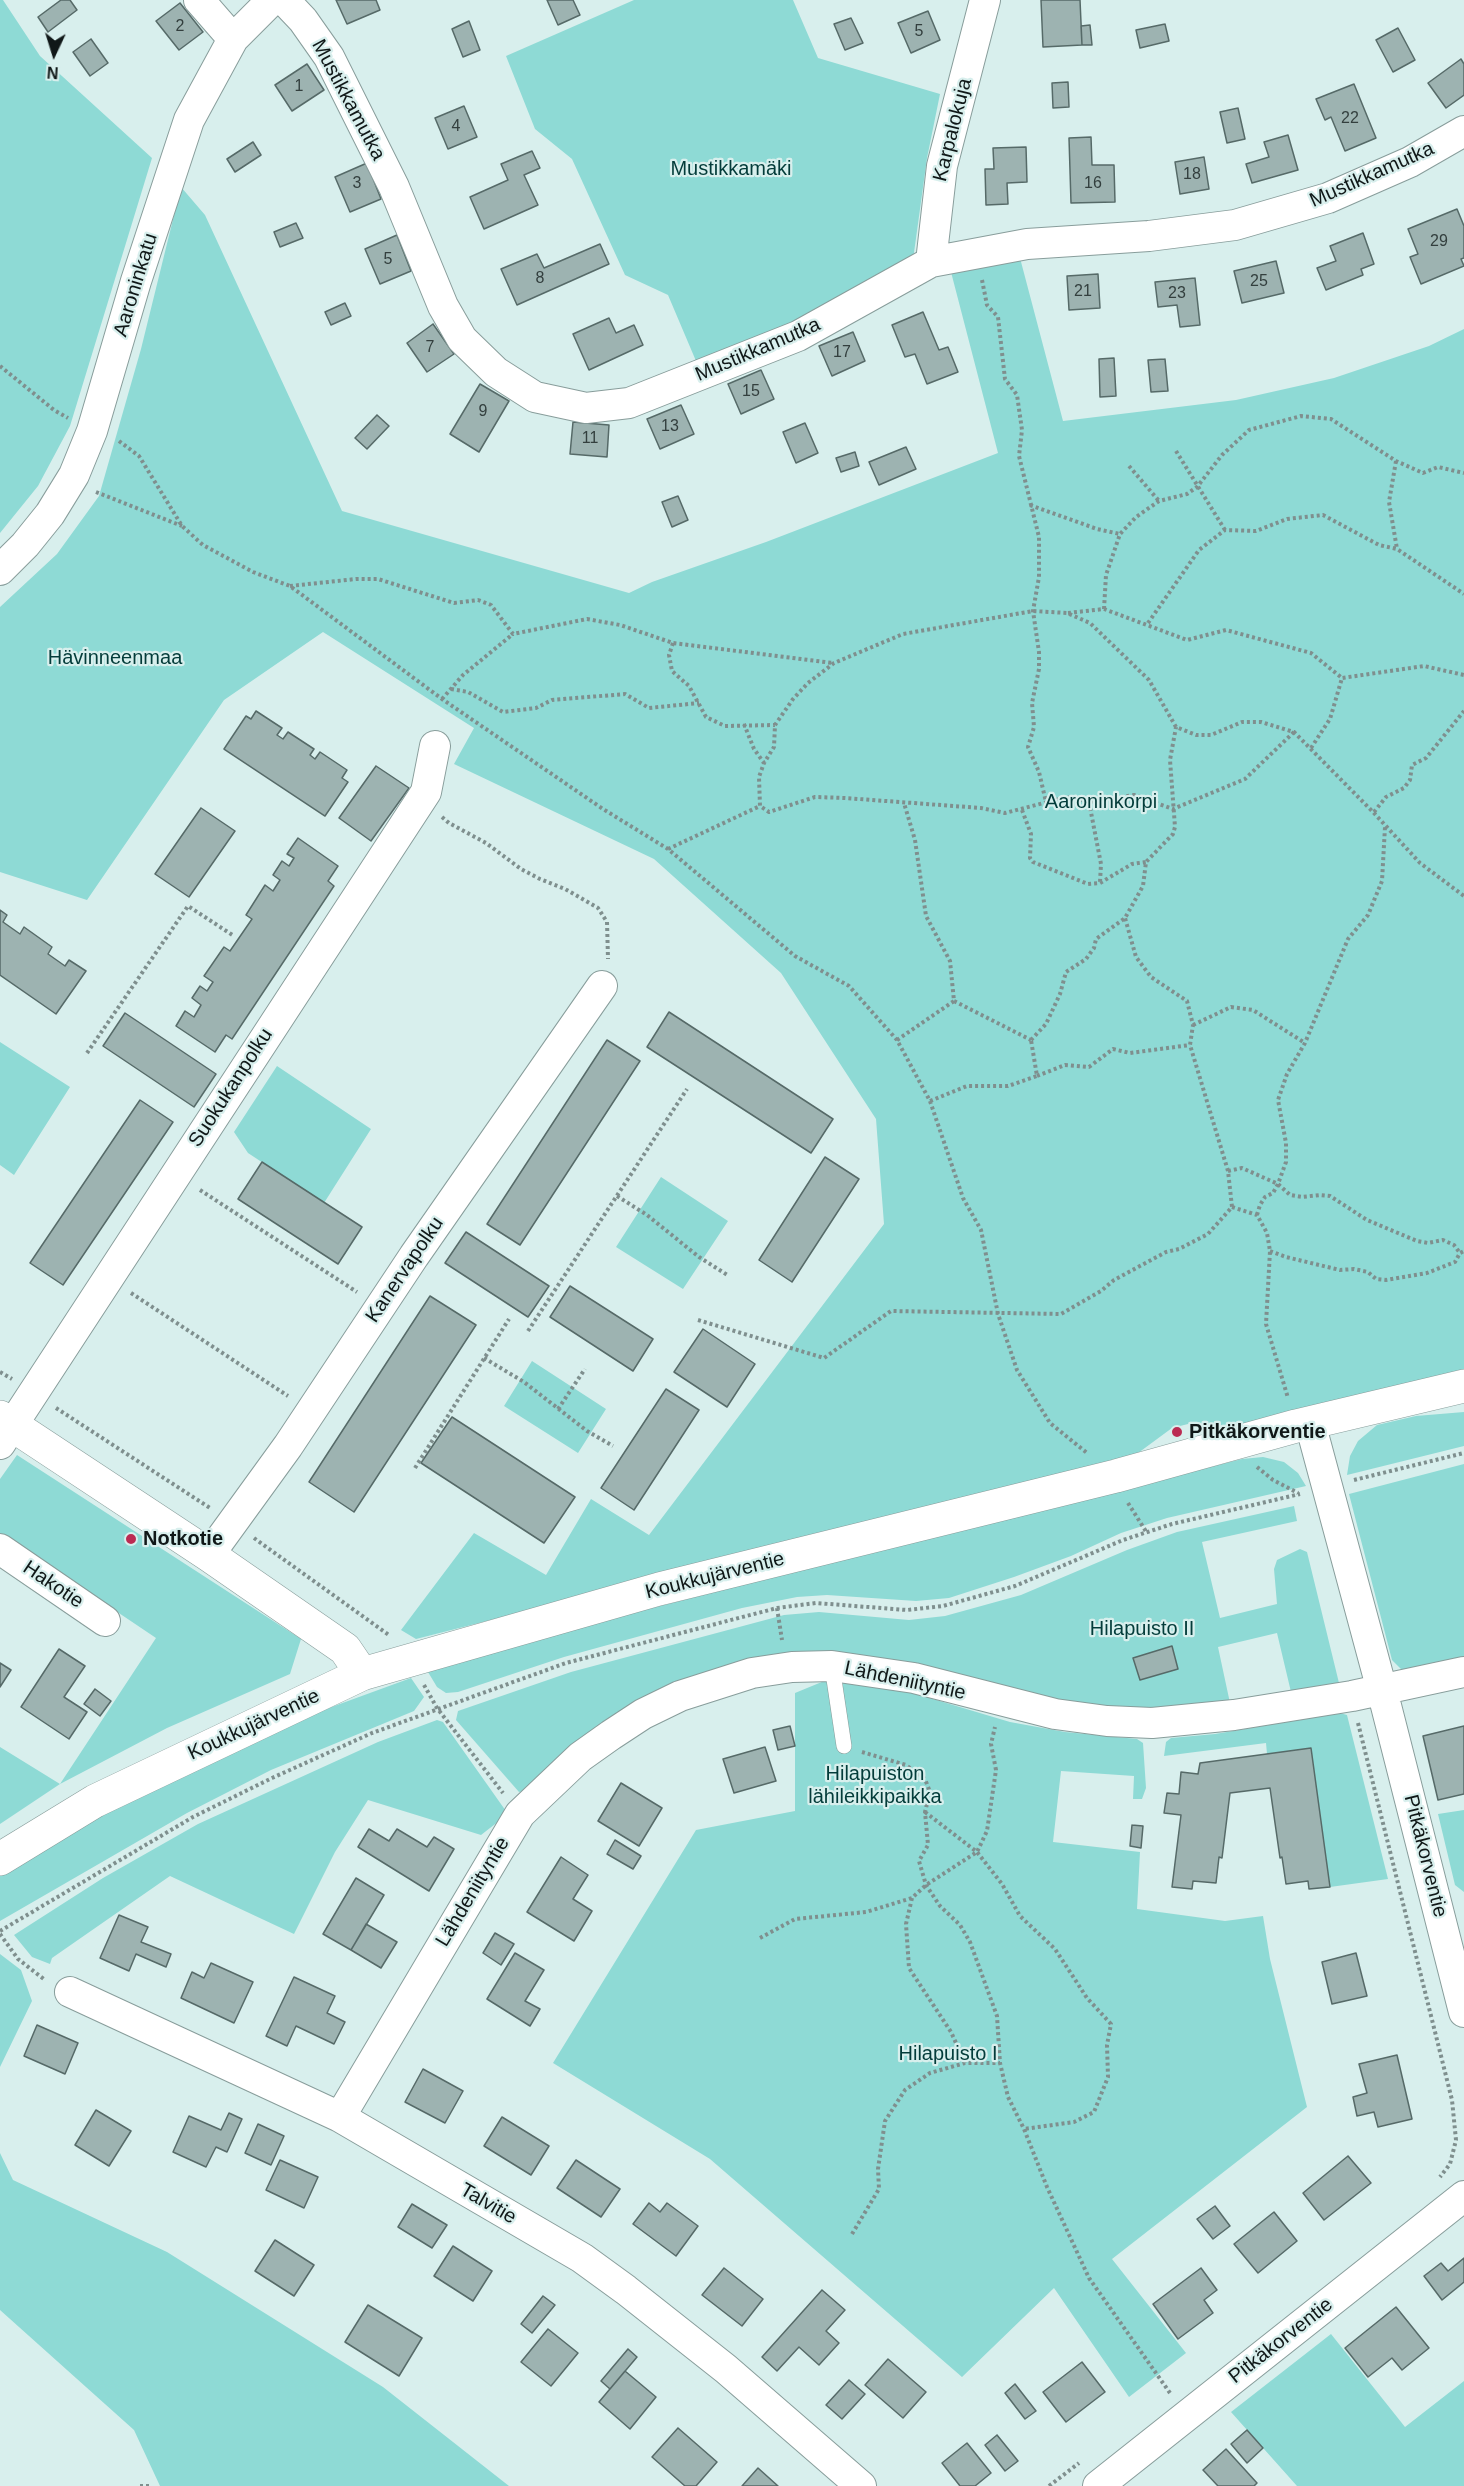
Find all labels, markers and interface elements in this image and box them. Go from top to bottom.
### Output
house number: 2 [176,17,184,37]
house number: 5 [915,22,923,42]
north arrow [24,24,84,84]
street label: Mustikkamutka [306,35,390,165]
text: N [46,64,59,81]
street label: Karpalokuja [929,76,977,184]
house number: 1 [295,77,303,97]
house number: 22 [1341,109,1359,129]
house number: 4 [452,117,460,137]
street label: Mustikkamutka [1306,137,1438,213]
park label: Mustikkamäki [670,157,792,181]
house number: 18 [1183,165,1201,185]
house number: 3 [353,174,361,194]
house number: 16 [1084,174,1102,194]
street label: Aaroninkatu [109,230,163,340]
house number: 29 [1430,232,1448,252]
house number: 5 [384,250,392,270]
house number: 8 [536,269,544,289]
house number: 25 [1250,272,1268,292]
house number: 21 [1074,282,1092,302]
house number: 23 [1168,284,1186,304]
street label: Mustikkamutka [692,313,824,387]
house number: 7 [426,338,434,358]
house number: 17 [833,343,851,363]
house number: 15 [742,382,760,402]
house number: 9 [479,402,487,422]
house number: 13 [661,417,679,437]
house number: 11 [582,429,598,449]
park label: Hävinneenmaa [48,646,182,670]
park label: Aaroninkorpi [1045,790,1157,814]
street label: Suokukanpolku [184,1024,278,1152]
street label: Kanervapolku [361,1213,449,1327]
place label: Pitkäkorventie [1189,1420,1326,1444]
marker: Pitkäkorventie [1170,1425,1184,1439]
place label: Notkotie [143,1527,223,1551]
marker: Notkotie [124,1532,138,1546]
street label: Koukkujärventie [643,1547,787,1605]
street label: Hakotie [18,1556,88,1614]
park label: Hilapuisto II [1090,1617,1194,1641]
street label: Lähdeniityntie [842,1656,968,1706]
street label: Koukkujärventie [184,1684,324,1766]
park label: Hilapuiston lähileikkipaikka [808,1762,942,1809]
street label: Pitkäkorventie [1398,1792,1452,1920]
street label: Lähdeniityntie [431,1833,515,1951]
park label: Hilapuisto I [899,2042,997,2066]
street label: Talvitie [456,2178,520,2230]
street label: Pitkäkorventie [1224,2293,1338,2389]

